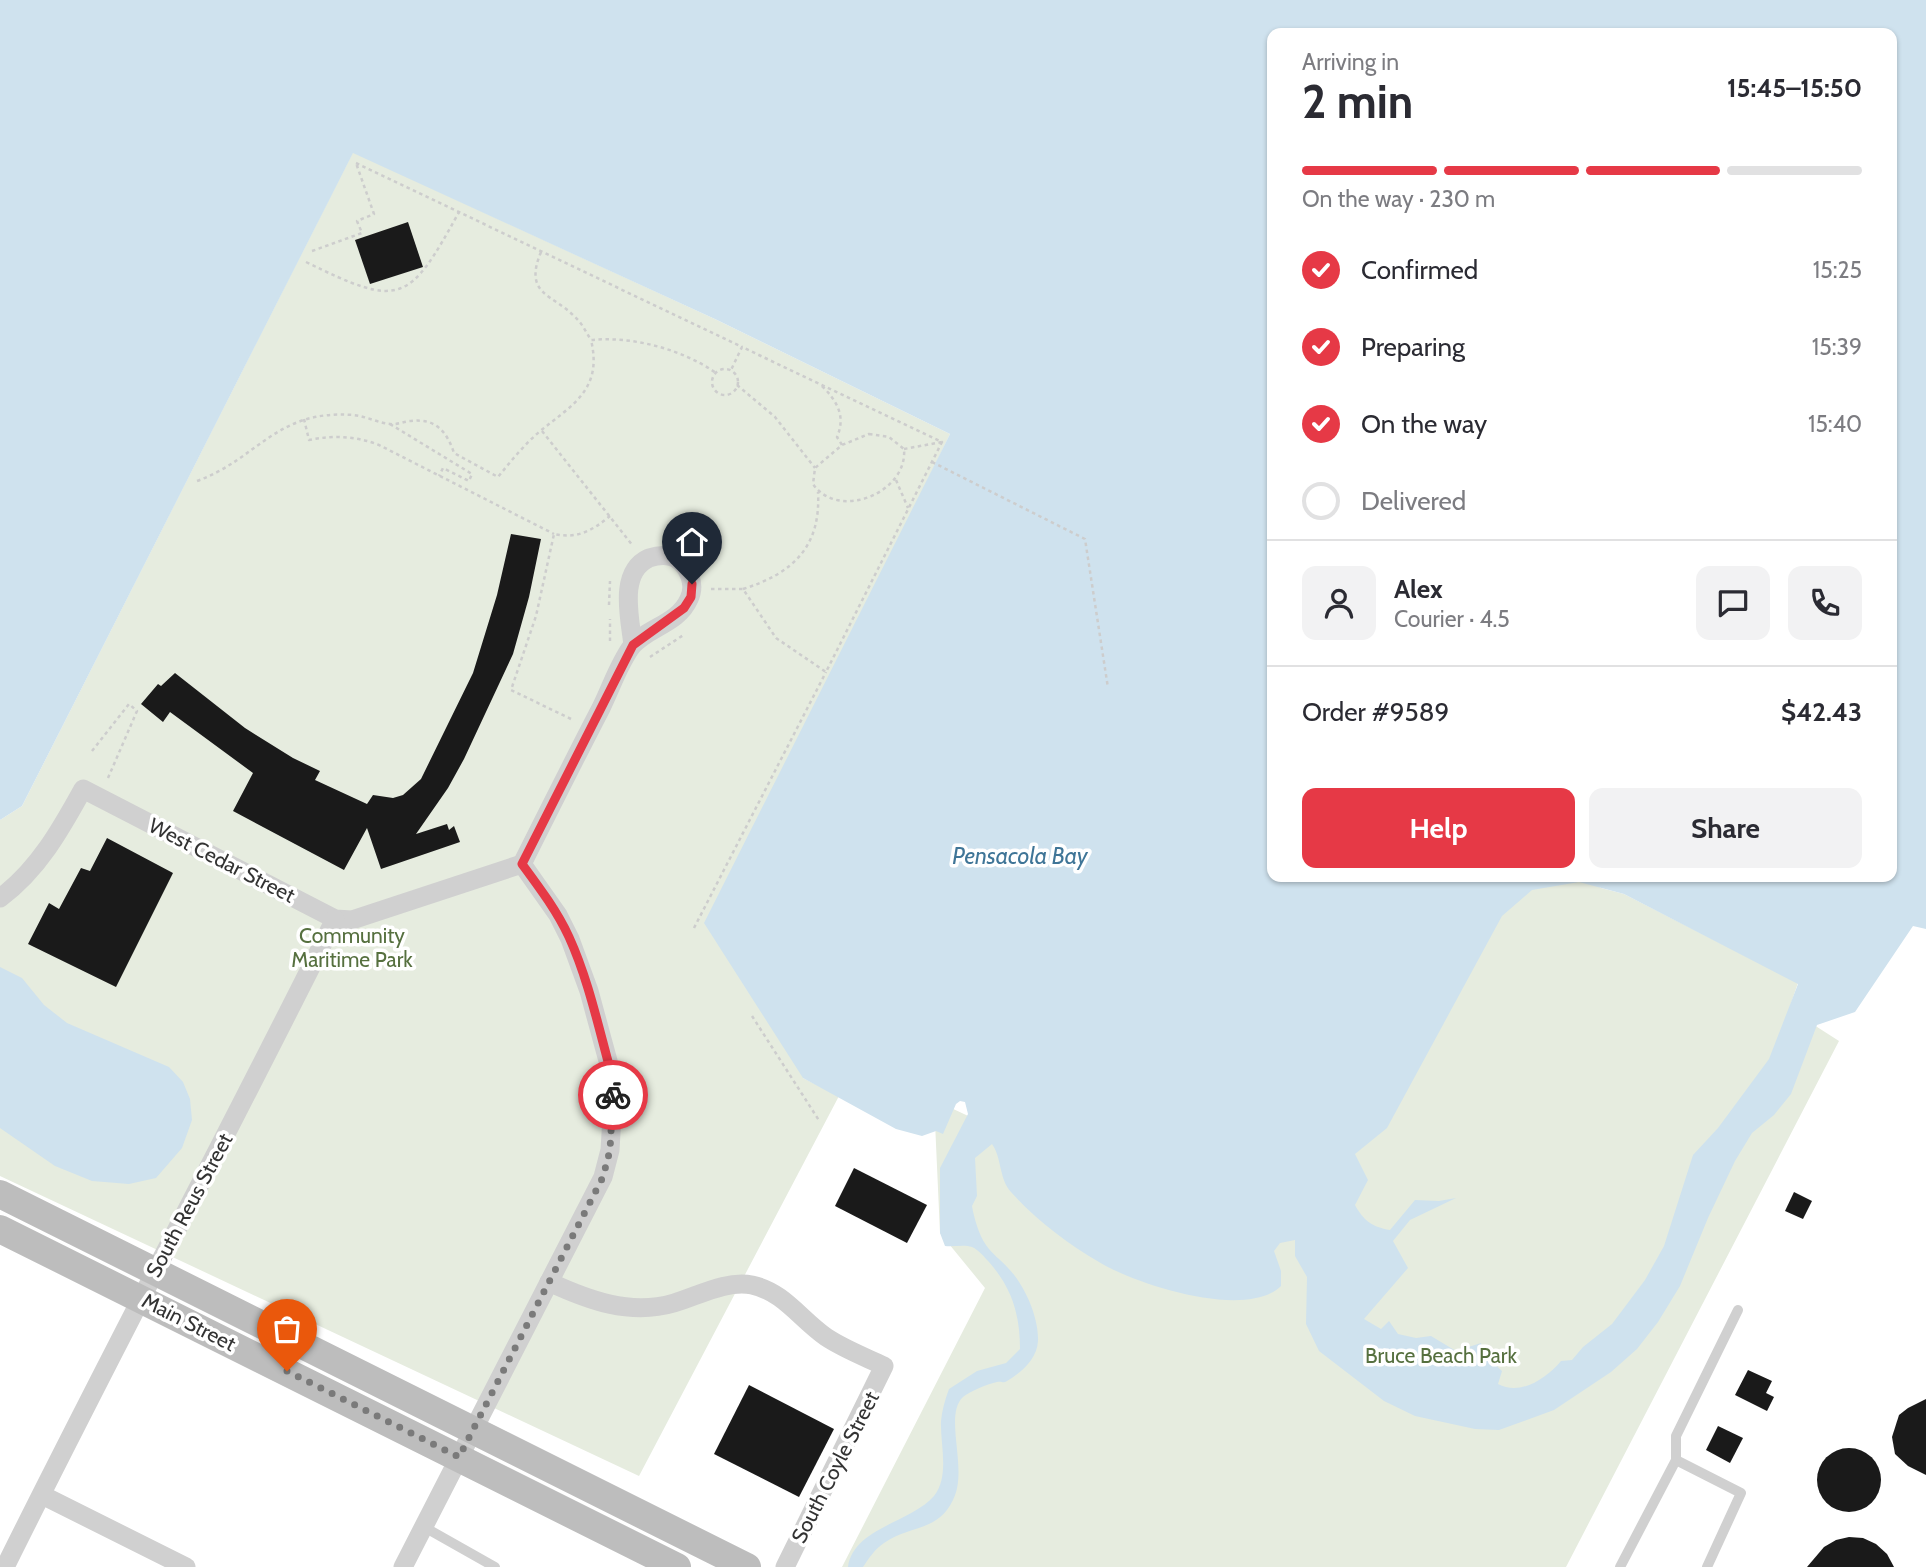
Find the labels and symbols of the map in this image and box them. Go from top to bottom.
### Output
pin [662,512,722,584]
street label: West Cedar Street [145,812,299,908]
water label: Pensacola Bay [952,842,1089,870]
park label: Community Maritime Park [291,923,413,972]
courier [578,1060,648,1130]
street label: South Reus Street [141,1129,237,1281]
street label: Main Street [138,1288,240,1356]
pin [257,1299,317,1371]
park label: Bruce Beach Park [1365,1343,1517,1368]
street label: South Coyle Street [786,1387,884,1547]

